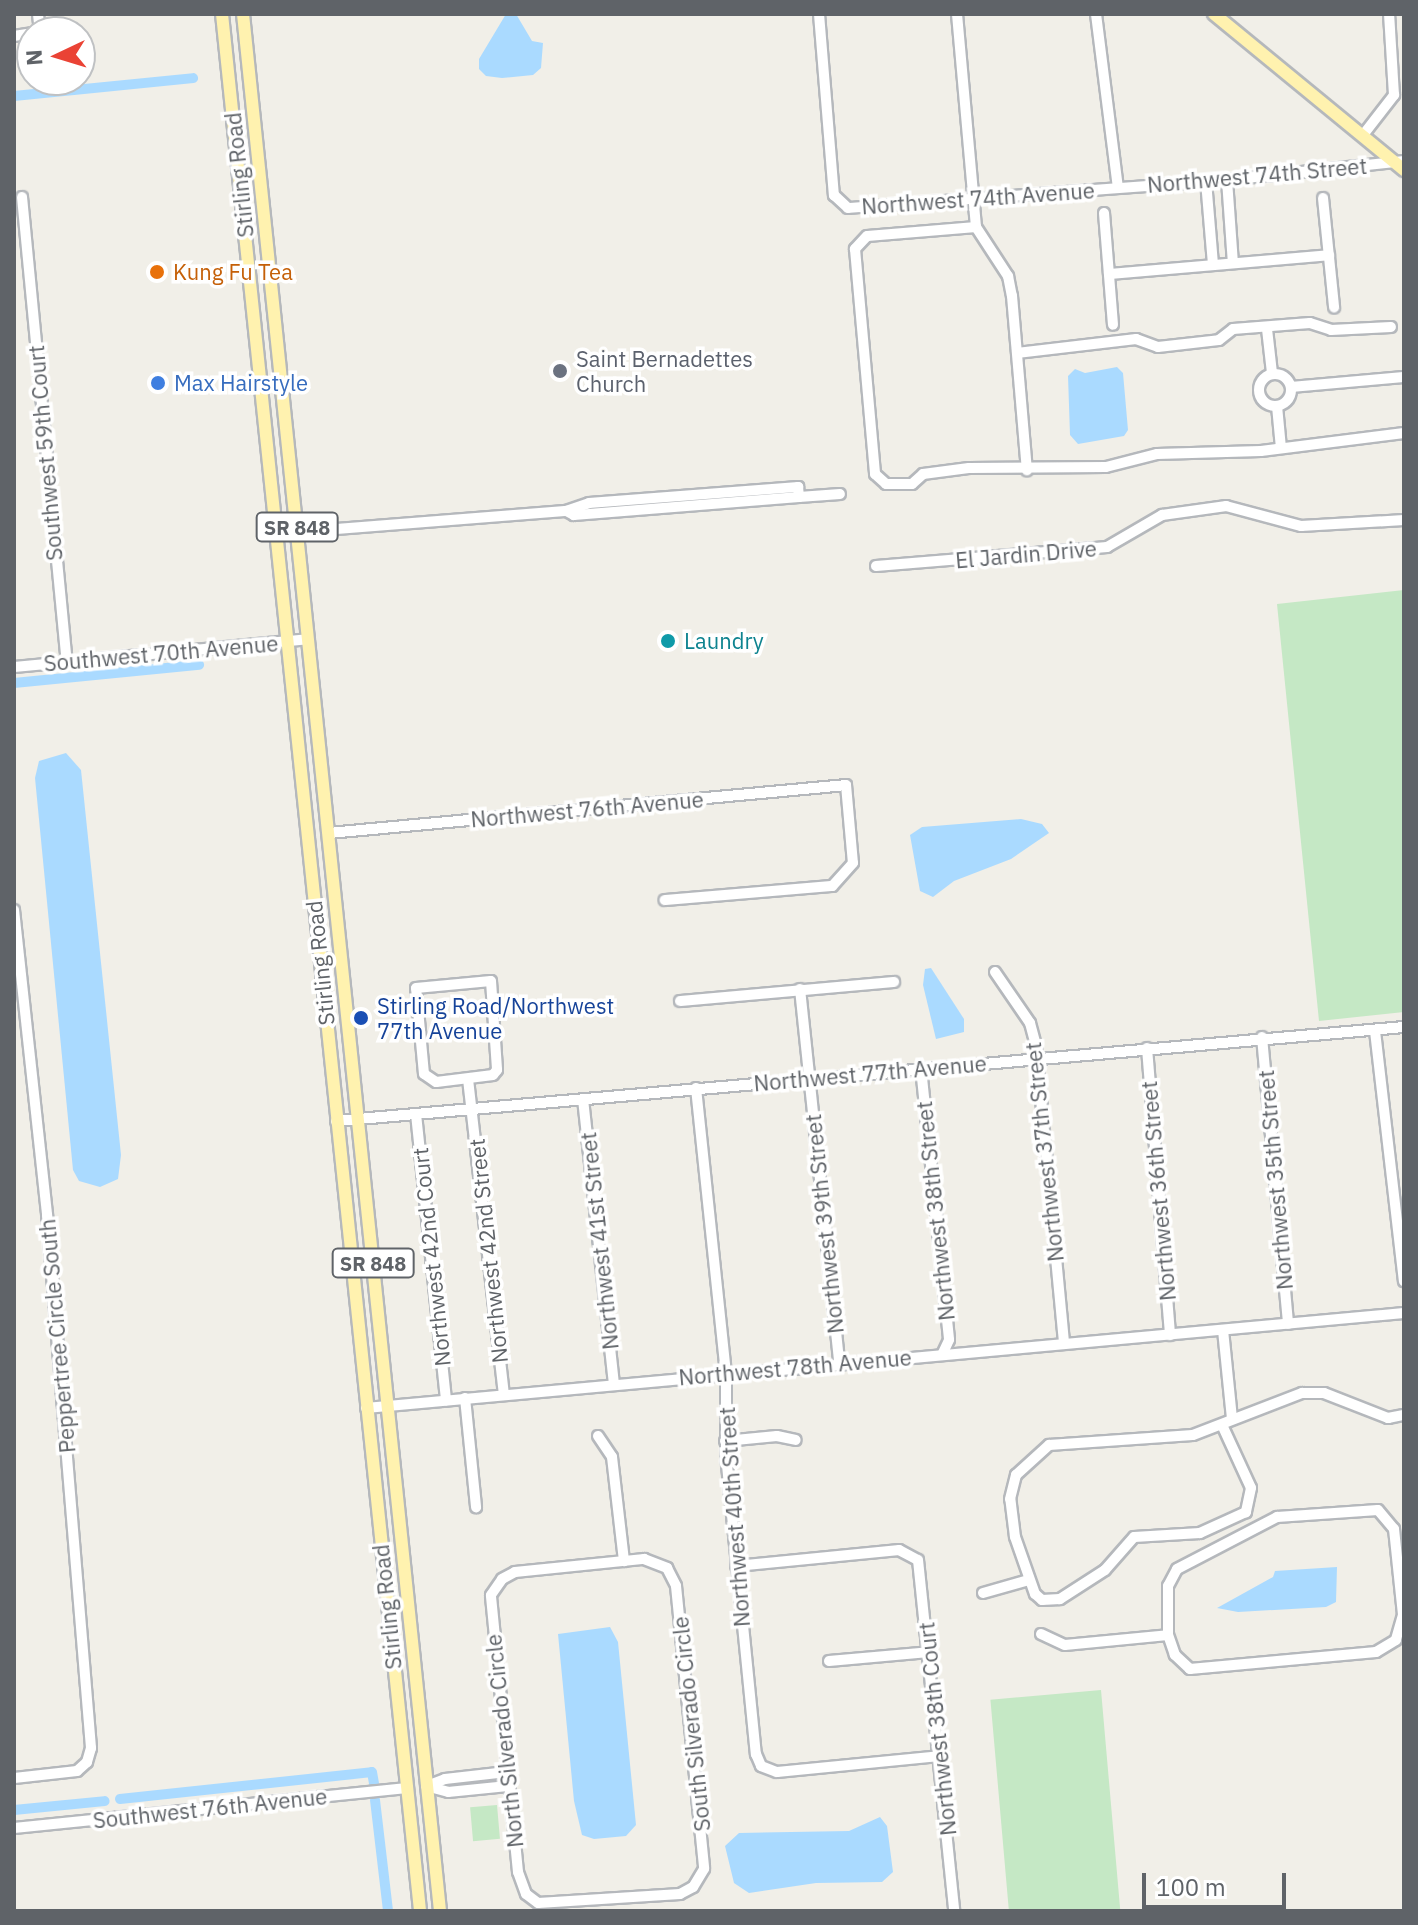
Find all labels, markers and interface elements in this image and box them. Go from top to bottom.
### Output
north arrow [16,16,96,96]
text: N [19,49,49,67]
street label: Stirling Road [219,111,259,239]
street label: Northwest 74th Street [1146,152,1368,198]
street label: Northwest 74th Avenue [860,177,1096,219]
place label: Kung Fu Tea [173,259,293,285]
marker: Kung Fu Tea [148,263,166,281]
street label: Southwest 59th Court [22,344,68,562]
place label: Saint Bernadettes Church [576,345,753,396]
marker: Saint Bernadettes Church [551,362,569,380]
place label: Max Hairstyle [174,370,308,396]
marker: Max Hairstyle [149,374,167,392]
road number: SR 848 [255,511,339,543]
street label: El Jardin Drive [954,535,1098,573]
place label: Laundry [684,628,764,654]
street label: Southwest 70th Avenue [43,630,279,676]
marker: Laundry [659,632,677,650]
street label: Northwest 76th Avenue [469,786,705,832]
street label: Stirling Road [300,899,340,1027]
place label: Stirling Road/Northwest 77th Avenue [377,992,614,1044]
marker: Stirling Road/Northwest 77th Avenue [352,1009,370,1027]
street label: Northwest 37th Street [1019,1041,1069,1263]
street label: Northwest 77th Avenue [752,1050,988,1096]
street label: Northwest 35th Street [1252,1069,1298,1291]
street label: Northwest 36th Street [1135,1080,1181,1302]
street label: Northwest 38th Street [910,1100,960,1322]
street label: Northwest 39th Street [799,1113,849,1335]
street label: Northwest 41st Street [574,1131,624,1351]
street label: Northwest 42nd Street [463,1137,513,1365]
street label: Northwest 42nd Court [406,1146,456,1368]
street label: Peppertree Circle South [34,1218,80,1454]
road number: SR 848 [331,1247,415,1279]
street label: Northwest 78th Avenue [677,1344,913,1390]
street label: Northwest 40th Street [713,1406,755,1628]
street label: Stirling Road [367,1543,407,1671]
street label: South Silverado Circle [667,1615,715,1833]
street label: Northwest 38th Court [913,1621,961,1837]
street label: North Silverado Circle [480,1633,528,1849]
street label: Southwest 76th Avenue [92,1783,328,1833]
scale bar [1146,1857,1290,1907]
text: 100 m [1156,1871,1226,1903]

